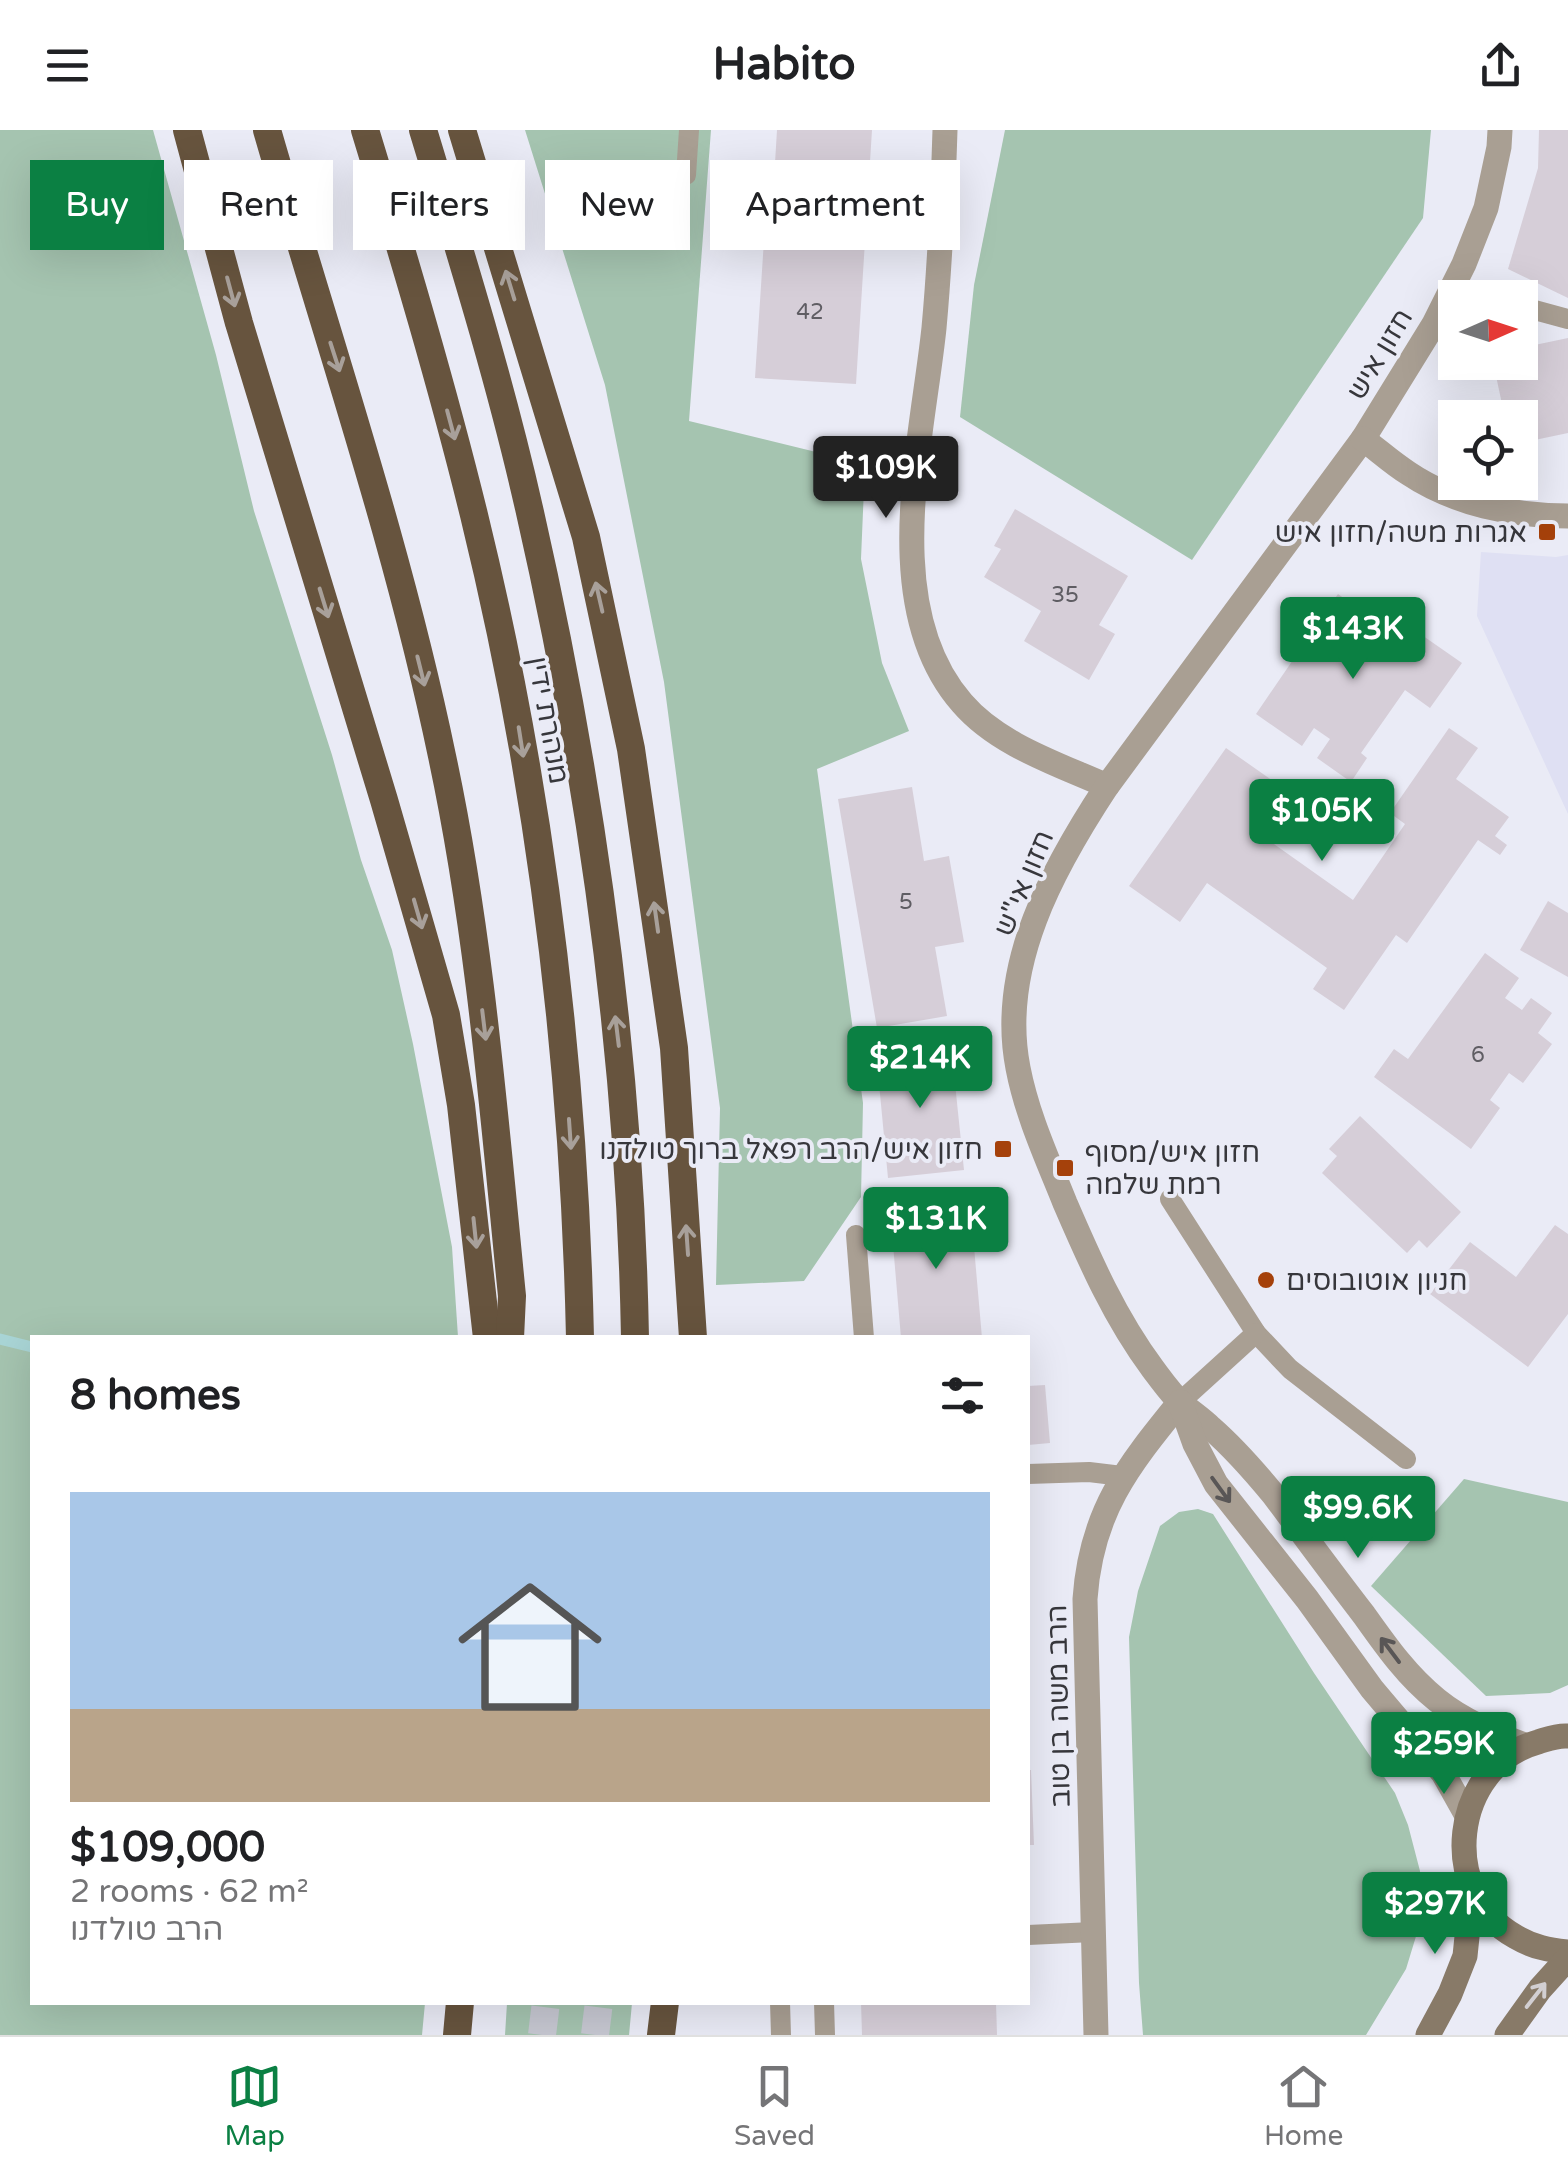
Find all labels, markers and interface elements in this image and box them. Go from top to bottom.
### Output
icon: menu [40,38,95,93]
text: Habito [712,38,856,92]
icon: share [1473,38,1528,93]
chip: Buy [30,160,164,250]
chip: Rent [184,160,333,250]
chip: Filters [353,160,525,250]
chip: New [545,160,690,250]
chip: Apartment [710,160,960,250]
one-way arrow [500,269,518,301]
one-way arrow [222,276,241,307]
north arrow [1438,280,1538,380]
map controls [1438,280,1538,500]
house number: 42 [796,299,824,325]
street label: חזון איש [1339,303,1420,406]
one-way arrow [327,341,345,373]
button: locate [1438,400,1538,500]
one-way arrow [442,409,461,440]
pin: $109K [816,436,956,521]
text: $109K [835,449,937,487]
place label: אגרות משה/חזון איש [1275,516,1527,550]
marker: אגרות משה/חזון איש [1536,521,1558,543]
one-way arrow [589,582,608,614]
house number: 35 [1051,582,1079,608]
one-way arrow [316,587,334,618]
pin: $143K [1283,597,1423,682]
text: $143K [1302,610,1404,648]
street label: מנהרת ידין [520,654,576,786]
one-way arrow [413,655,432,686]
one-way arrow [512,726,531,758]
pin: $105K [1252,779,1392,864]
text: $105K [1271,792,1373,830]
street label: חזון אי"ש [986,825,1061,941]
house number: 5 [899,889,913,915]
one-way arrow [410,898,428,929]
one-way arrow [646,901,664,934]
one-way arrow [475,1008,494,1040]
one-way arrow [607,1015,626,1047]
pin: $214K [850,1026,990,1111]
text: $214K [869,1039,971,1077]
house number: 6 [1471,1042,1485,1068]
one-way arrow [561,1117,580,1150]
place label: חזון איש/הרב רפאל ברוך טולדנו [599,1133,983,1167]
place label: חזון איש/מסוף רמת שלמה [1085,1136,1260,1202]
marker: חזון איש/הרב רפאל ברוך טולדנו [992,1138,1014,1160]
marker: חזון איש/מסוף רמת שלמה [1054,1157,1076,1179]
pin: $131K [866,1187,1006,1272]
text: $131K [885,1200,987,1238]
one-way arrow [466,1217,485,1249]
one-way arrow [678,1225,697,1257]
place label: חניון אוטובוסים [1286,1264,1468,1298]
marker: חניון אוטובוסים [1255,1269,1277,1291]
icon: filters [935,1368,990,1423]
text: 8 homes [70,1370,241,1421]
one-way arrow [1210,1476,1231,1503]
pin: $99.6K [1277,1476,1439,1561]
text: $99.6K [1303,1489,1413,1527]
icon: home [440,1557,620,1737]
street label: הרב משה בן טוב [1040,1604,1078,1808]
one-way arrow [1379,1637,1400,1664]
pin: $259K [1374,1712,1514,1797]
text: $259K [1393,1725,1495,1763]
text: $109,000 [70,1822,265,1873]
pin: $297K [1365,1872,1505,1957]
text: 2 rooms · 62 m² [70,1873,309,1911]
text: $297K [1384,1885,1486,1923]
text: הרב טולדנו [70,1911,223,1949]
one-way arrow [1525,1983,1547,2009]
tab: Map [225,2059,285,2153]
tab: Saved [734,2059,815,2153]
tab: Home [1264,2059,1343,2153]

